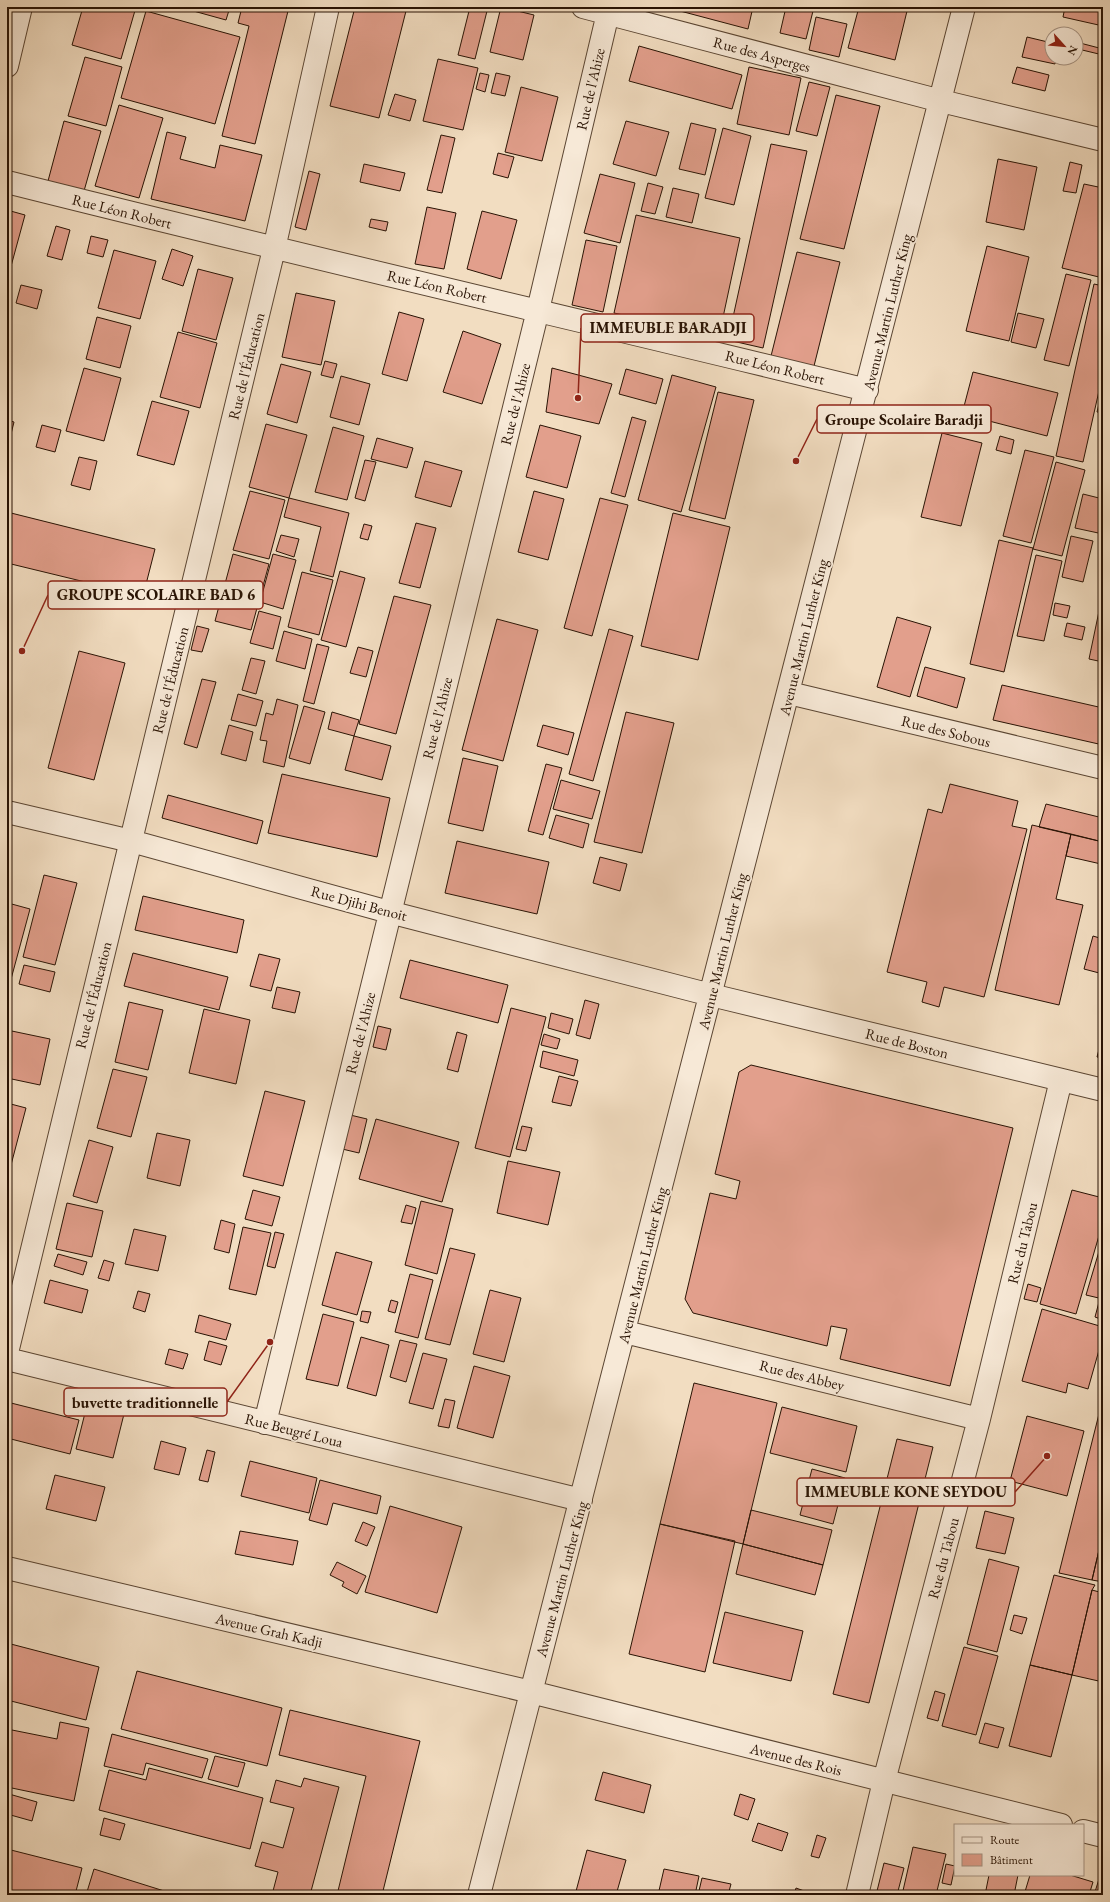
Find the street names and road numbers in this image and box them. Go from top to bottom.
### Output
street label: Rue des Asperges [711,32,813,76]
street label: Rue de l'Ahize [571,46,609,132]
street label: Rue Léon Robert [70,189,174,233]
street label: Avenue Martin Luther King [858,231,916,393]
street label: Rue Léon Robert [385,265,489,307]
street label: Rue de l'Éducation [224,310,269,422]
street label: Rue Léon Robert [723,345,827,389]
street label: Rue de l'Ahize [496,361,534,447]
street label: Avenue Martin Luther King [774,556,832,718]
street label: Rue de l'Éducation [148,624,193,736]
street label: Rue de l'Ahize [418,675,456,761]
street label: Rue des Sobous [900,711,993,751]
street label: Avenue Martin Luther King [693,870,751,1032]
street label: Rue Djihi Benoit [309,881,409,925]
street label: Rue de l'Éducation [71,939,116,1051]
street label: Rue de l'Ahize [341,990,379,1076]
street label: Rue de Boston [863,1023,951,1063]
street label: Avenue Martin Luther King [613,1184,671,1346]
street label: Rue du Tabou [1003,1200,1041,1286]
street label: Rue des Abbey [757,1355,847,1395]
street label: Rue Beugré Loua [243,1409,345,1451]
street label: Avenue Martin Luther King [531,1498,591,1660]
street label: Rue du Tabou [923,1515,963,1601]
street label: Avenue Grah Kadji [213,1608,325,1652]
street label: Avenue des Rois [747,1738,844,1780]

